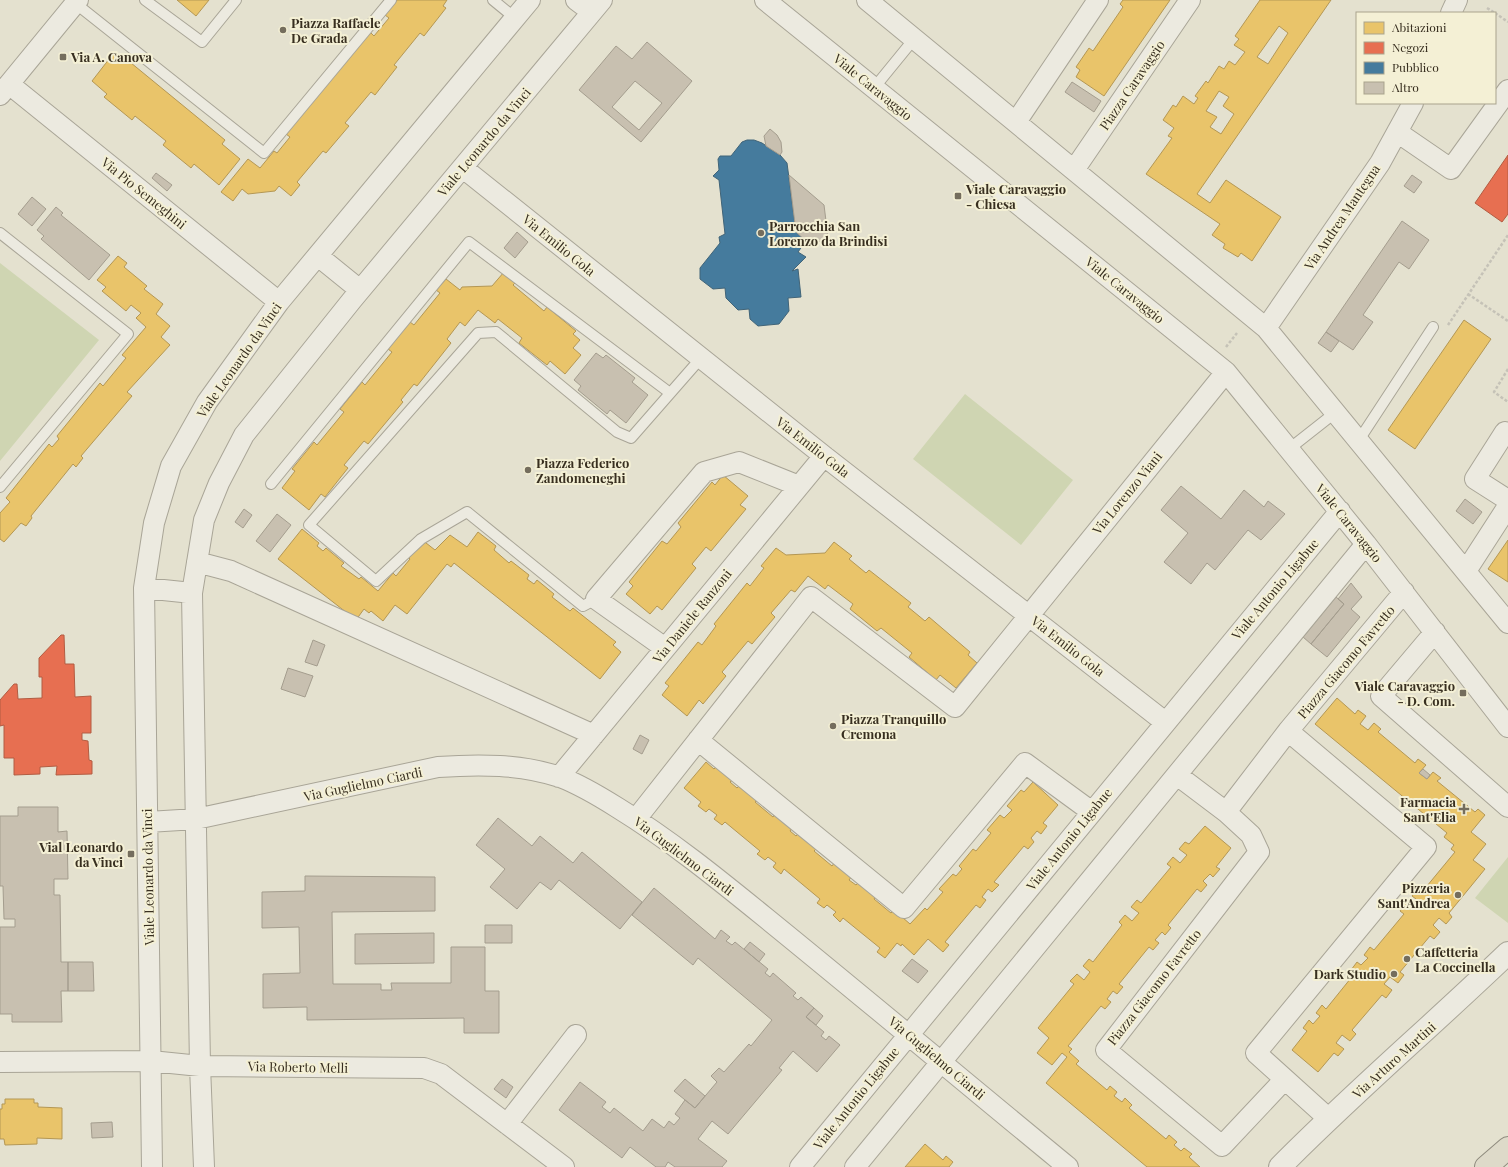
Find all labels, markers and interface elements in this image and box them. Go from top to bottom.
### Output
legend [1356,12,1496,104]
place label: Piazza Raffaele De Grada [291,14,381,46]
text: Abitazioni [1391,19,1447,35]
marker: Piazza Raffaele De Grada [278,25,288,35]
street label: Piazza Caravaggio [1095,37,1168,133]
text: Negozi [1392,39,1429,55]
place label: Via A. Canova [70,48,152,65]
street label: Viale Caravaggio [830,49,916,124]
marker: Via A. Canova [58,52,68,62]
text: Pubblico [1392,59,1439,75]
text: Altro [1391,79,1419,95]
street label: Viale Leonardo da Vinci [433,84,534,200]
street label: Via Pio Semeghini [98,152,190,232]
street label: Via Andrea Mantegna [1299,160,1384,274]
place label: Viale Caravaggio - Chiesa [965,180,1066,212]
marker: Viale Caravaggio - Chiesa [953,191,963,201]
street label: Via Emilio Gola [519,209,600,279]
place label: Parrocchia San Lorenzo da Brindisi [769,217,887,249]
marker: Parrocchia San Lorenzo da Brindisi [756,228,766,238]
street label: Viale Caravaggio [1082,252,1168,327]
street label: Viale Leonardo da Vinci [192,299,285,421]
street label: Via Emilio Gola [772,412,854,481]
street label: Via Lorenzo Viani [1087,448,1165,538]
place label: Piazza Federico Zandomeneghi [536,454,629,486]
marker: Piazza Federico Zandomeneghi [523,465,533,475]
street label: Viale Caravaggio [1312,479,1386,566]
street label: Viale Antonio Ligabue [1227,534,1322,643]
street label: Via Daniele Ranzoni [648,565,735,667]
street label: Piazza Giacomo Favretto [1293,602,1398,722]
street label: Via Emilio Gola [1027,611,1109,680]
place label: Viale Caravaggio - D. Com. [1354,677,1455,709]
marker: Viale Caravaggio - D. Com. [1458,688,1468,698]
place label: Piazza Tranquillo Cremona [841,710,946,742]
marker: Piazza Tranquillo Cremona [828,721,838,731]
street label: Via Guglielmo Ciardi [301,763,424,805]
street label: Viale Antonio Ligabue [1021,784,1115,894]
place label: Farmacia Sant'Elia [1400,793,1456,825]
marker: Farmacia Sant'Elia [1459,804,1469,814]
street label: Viale Leonardo da Vinci [138,808,157,947]
street label: Via Guglielmo Ciardi [630,812,738,899]
place label: Vial Leonardo da Vinci [38,838,123,870]
marker: Vial Leonardo da Vinci [126,849,136,859]
place label: Pizzeria Sant'Andrea [1378,879,1450,911]
marker: Pizzeria Sant'Andrea [1453,890,1463,900]
street label: Piazza Giacomo Favretto [1103,925,1204,1048]
place label: Caffetteria La Coccinella [1415,943,1496,975]
marker: Caffetteria La Coccinella [1402,954,1412,964]
place label: Dark Studio [1314,965,1386,982]
marker: Dark Studio [1389,969,1399,979]
street label: Via Guglielmo Ciardi [885,1012,989,1103]
street label: Via Arturo Martini [1348,1018,1439,1102]
street label: Viale Antonio Ligabue [808,1043,902,1153]
street label: Via Roberto Melli [247,1057,348,1076]

